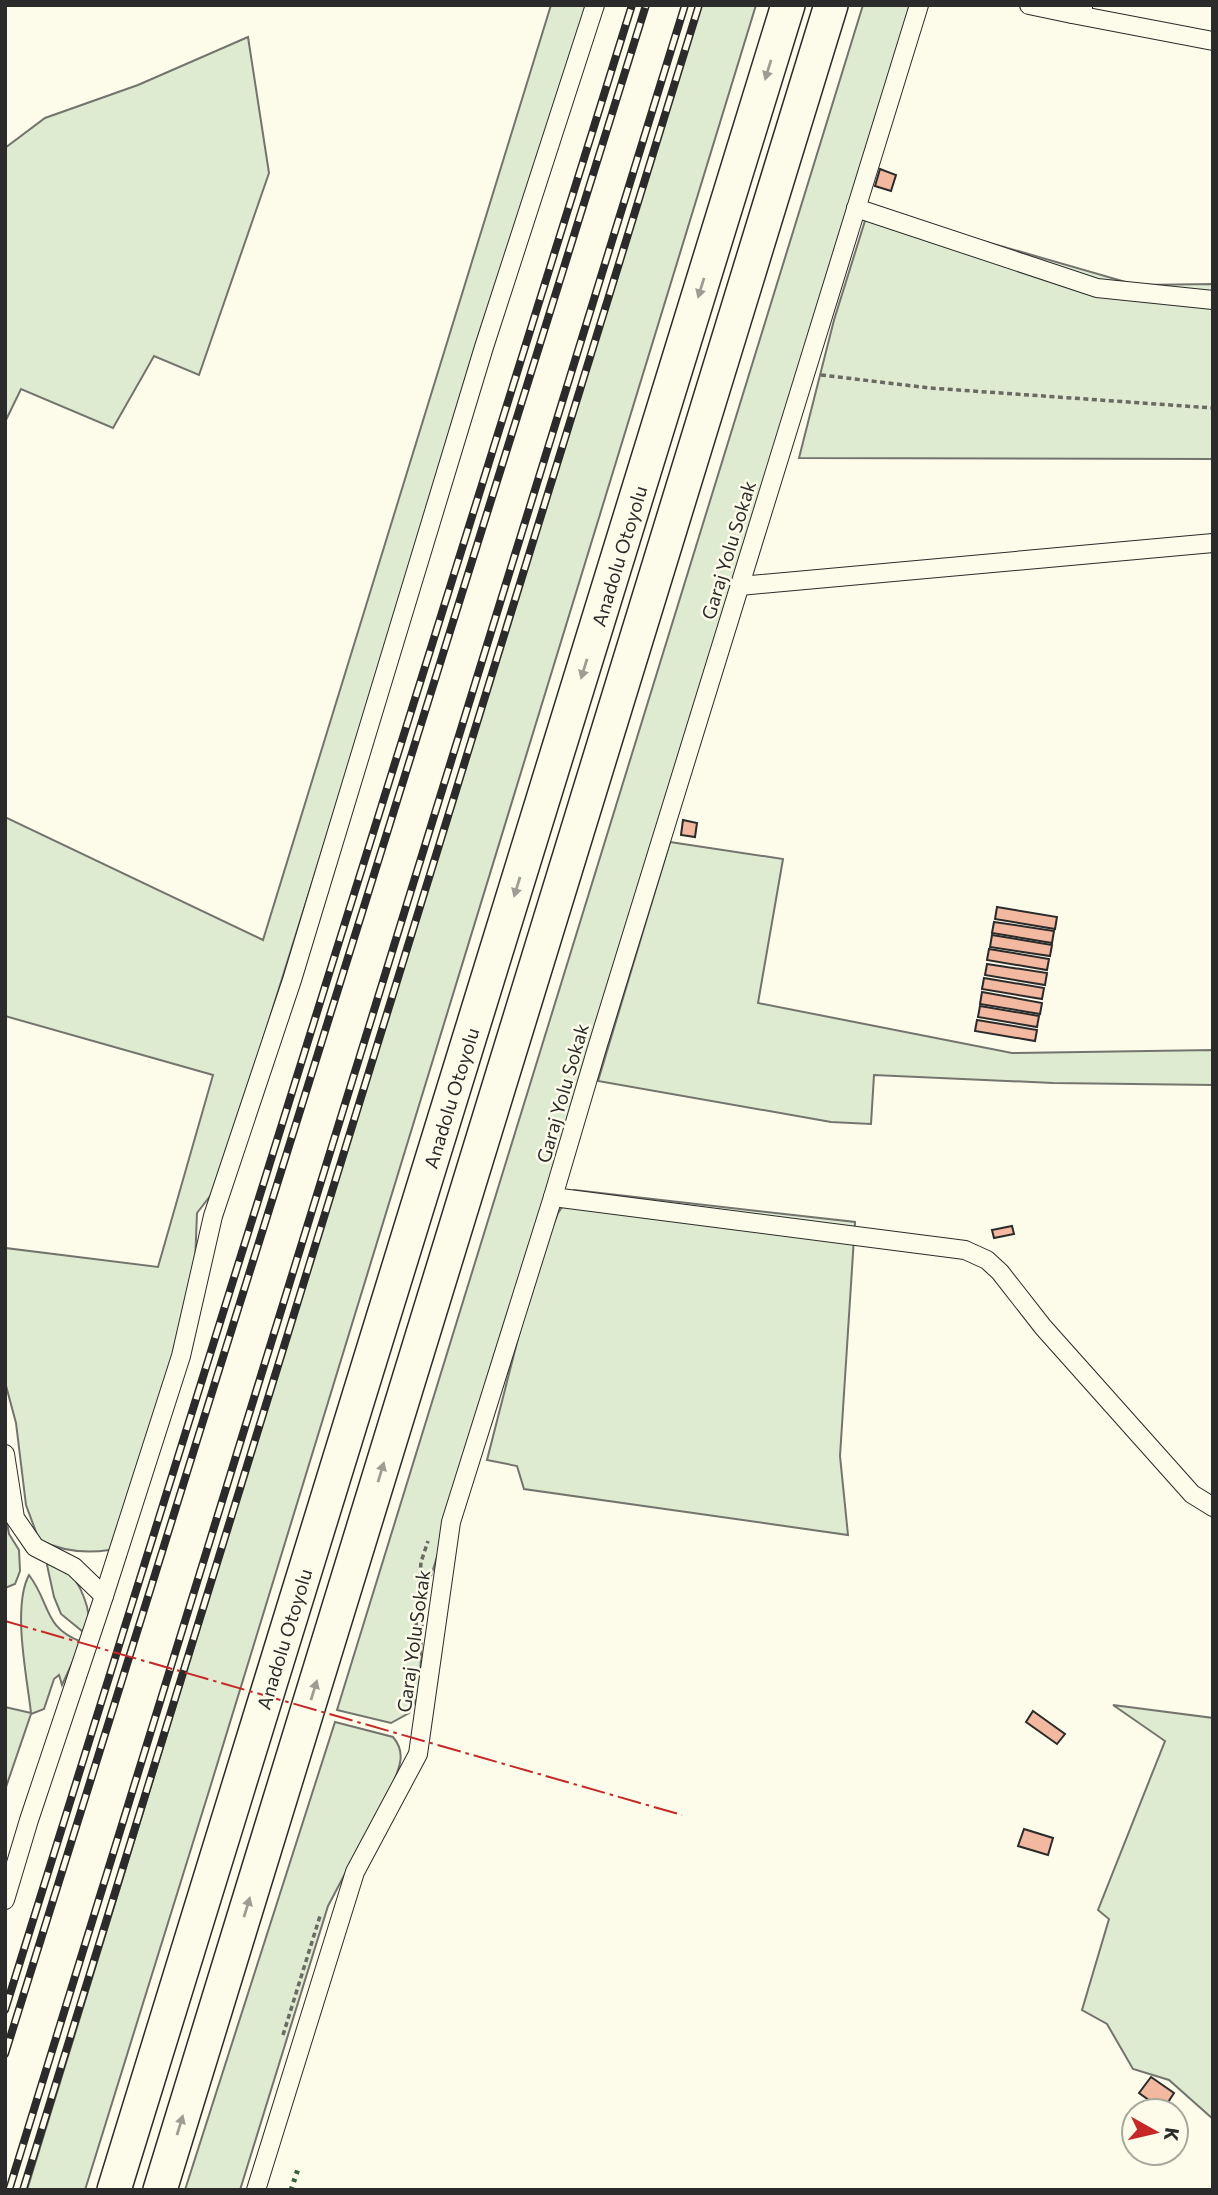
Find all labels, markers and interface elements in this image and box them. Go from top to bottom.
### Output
one-way arrow [763,60,773,81]
one-way arrow [696,278,706,299]
street label: Garaj Yolu Sokak [696,478,760,622]
street label: Anadolu Otoyolu [587,483,651,629]
one-way arrow [578,659,588,680]
one-way arrow [511,876,521,897]
street label: Garaj Yolu Sokak [531,1021,593,1165]
street label: Anadolu Otoyolu [419,1025,483,1171]
one-way arrow [376,1461,386,1482]
street label: Anadolu Otoyolu [252,1566,316,1712]
street label: Garaj Yolu Sokak [392,1568,434,1714]
one-way arrow [309,1679,319,1700]
one-way arrow [242,1896,252,1917]
north arrow [1120,2097,1190,2167]
one-way arrow [175,2114,185,2135]
text: K [1160,2126,1185,2143]

